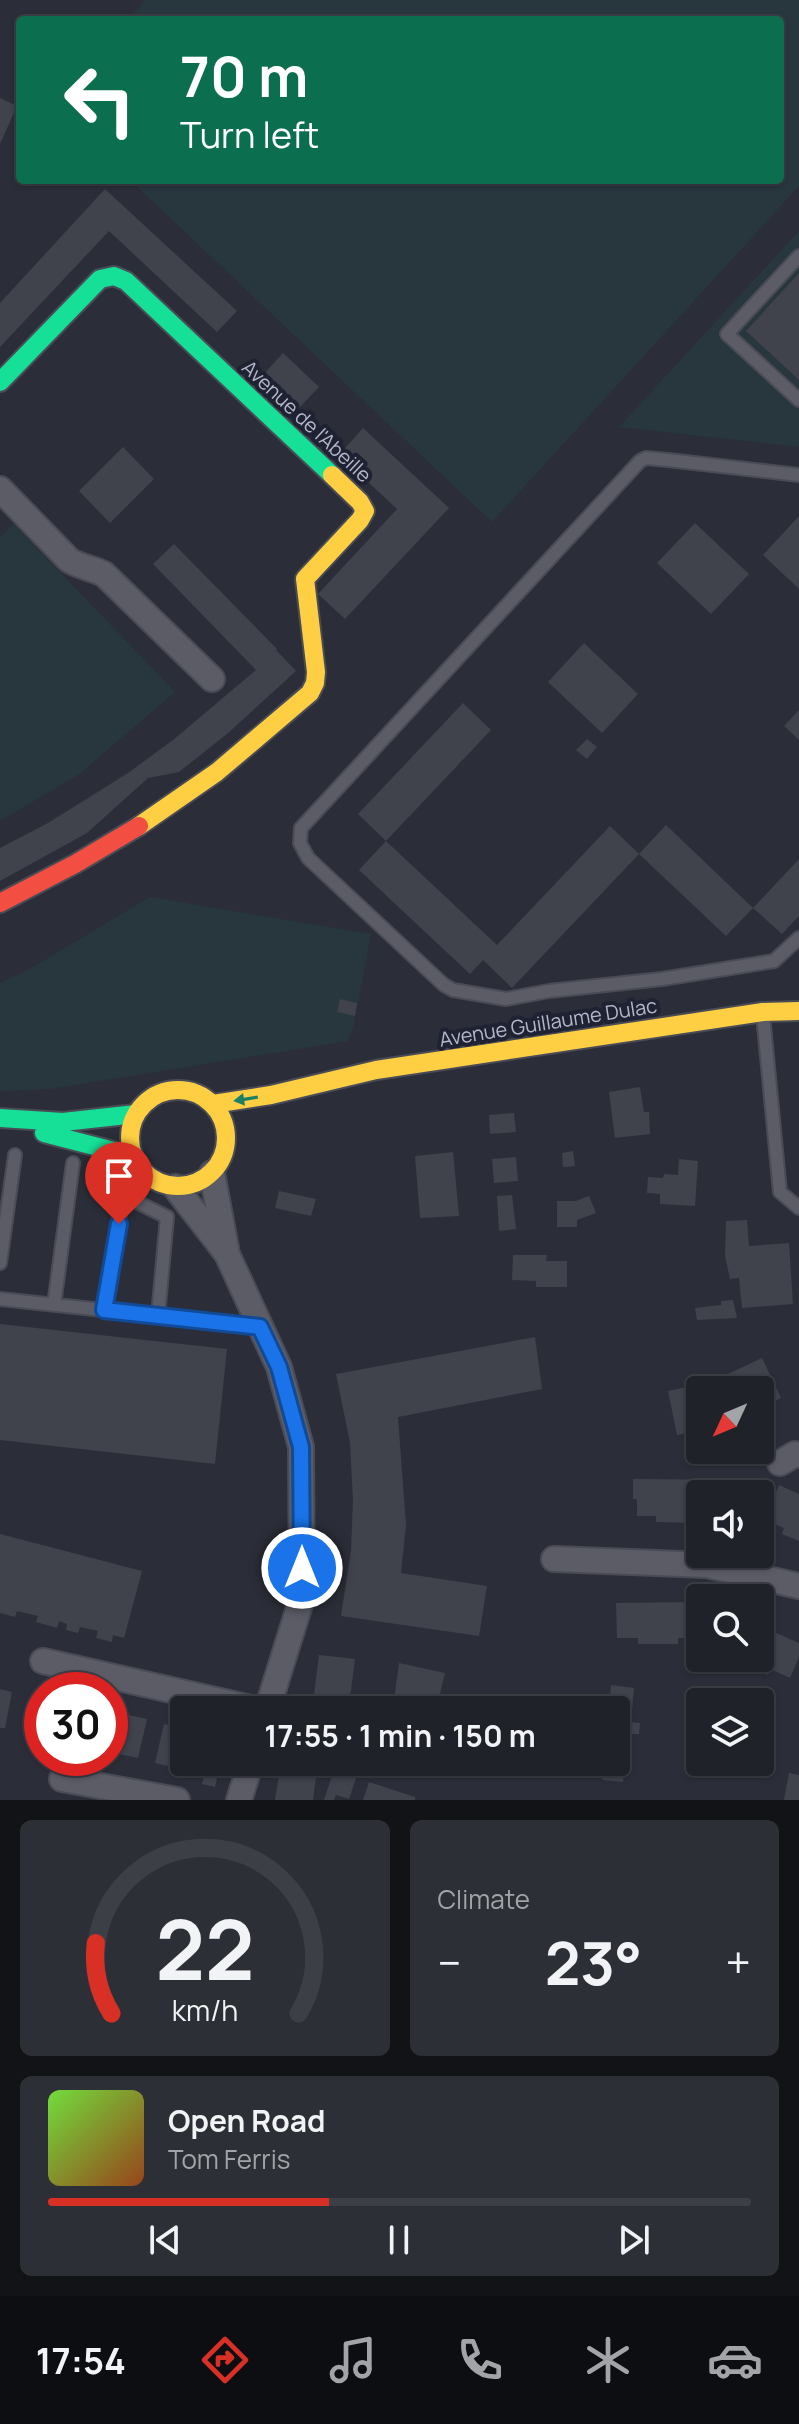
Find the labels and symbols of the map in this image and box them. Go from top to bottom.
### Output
street label: Avenue de l'Abeille [236,354,378,488]
street label: Avenue Guillaume Dulac [437,991,659,1053]
one-way arrow [233,1093,258,1106]
pin [85,1142,153,1224]
north arrow [686,1376,774,1464]
position arrow [260,1526,344,1610]
speed limit sign: 30 [24,1672,128,1776]

